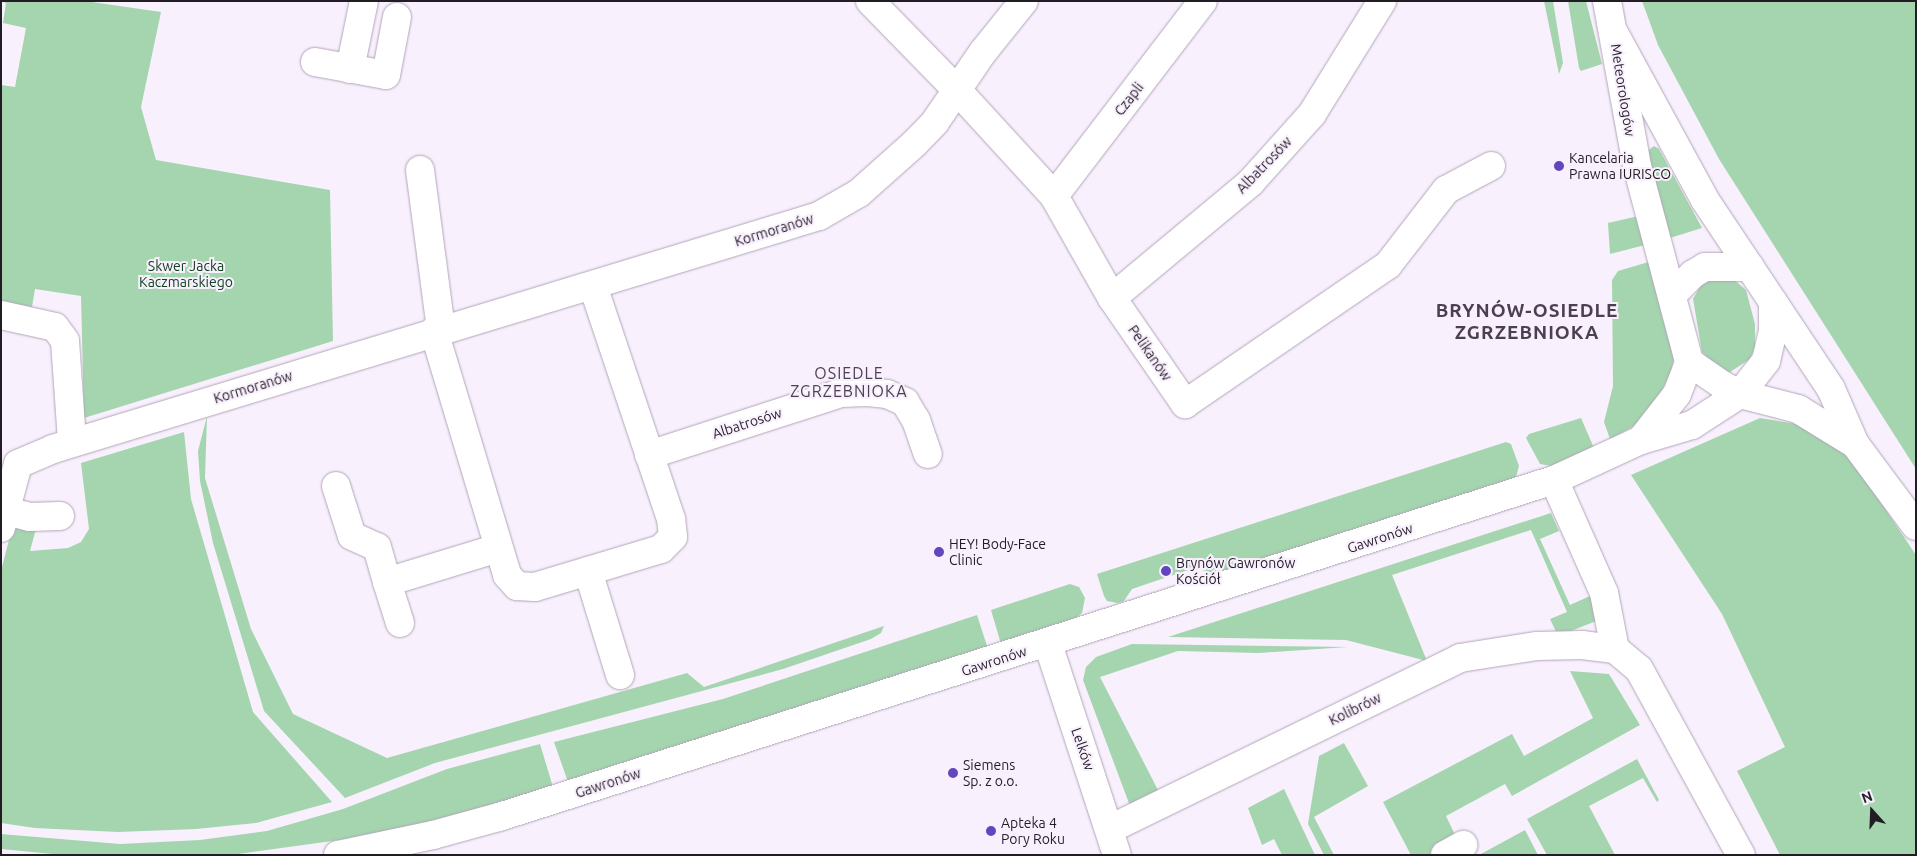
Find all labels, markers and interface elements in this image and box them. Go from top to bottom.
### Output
street label: Meteorologów [1607,42,1639,138]
street label: Czapli [1111,79,1147,119]
street label: Albatrosów [1233,133,1295,197]
place label: Kancelaria Prawna IURISCO [1569,150,1671,182]
marker: Kancelaria Prawna IURISCO [1553,160,1565,172]
street label: Kormoranów [733,210,815,250]
park label: Skwer Jacka Kaczmarskiego [139,258,233,290]
district label: BRYNÓW-OSIEDLE ZGRZEBNIOKA [1434,300,1620,344]
street label: Pelikanów [1125,322,1175,384]
district label: OSIEDLE ZGRZEBNIOKA [789,363,909,401]
street label: Kormoranów [212,367,294,407]
street label: Albatrosów [710,404,784,442]
street label: Gawronów [1345,520,1415,556]
place label: HEY! Body-Face Clinic [949,536,1046,568]
marker: HEY! Body-Face Clinic [933,546,945,558]
place label: Brynów Gawronów Kościół [1176,555,1295,588]
marker: Brynów Gawronów Kościół [1160,565,1172,577]
street label: Gawronów [959,643,1029,679]
street label: Kolibrów [1326,689,1384,729]
street label: Lelków [1068,725,1098,773]
place label: Siemens Sp. z o.o. [963,757,1018,790]
street label: Gawronów [573,765,643,801]
marker: Siemens Sp. z o.o. [947,767,959,779]
north arrow [1847,786,1897,836]
text: N [1859,788,1875,806]
place label: Apteka 4 Pory Roku [1001,815,1065,848]
marker: Apteka 4 Pory Roku [985,825,997,837]

